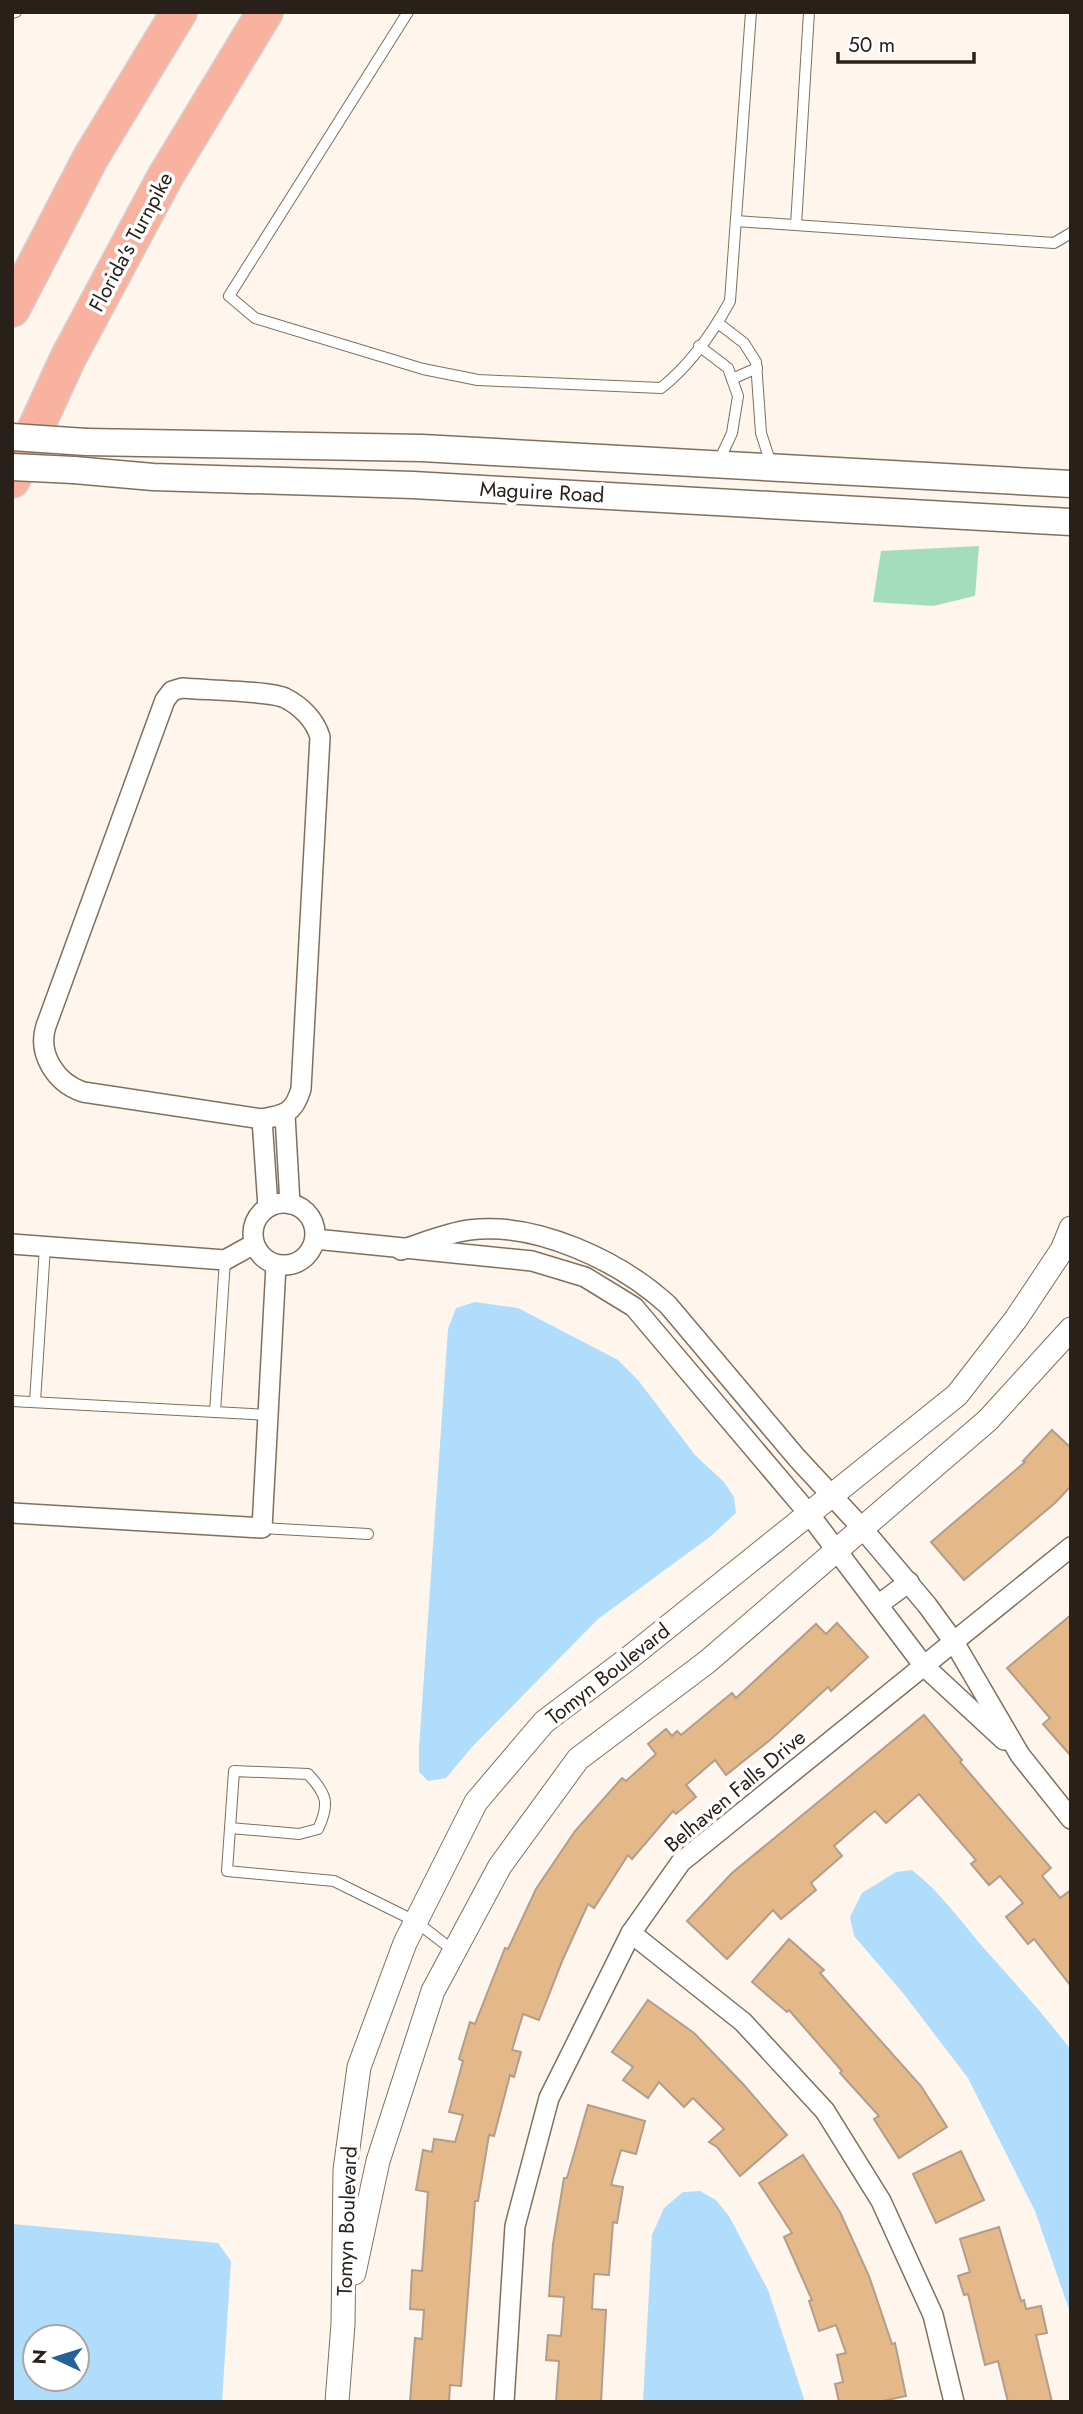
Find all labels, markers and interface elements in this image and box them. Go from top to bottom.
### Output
scale bar [838,21,974,65]
text: 50 m [848,30,895,60]
street label: Florida's Turnpike [82,167,180,317]
street label: Maguire Road [479,474,605,510]
street label: Tomyn Boulevard [540,1616,676,1732]
street label: Belhaven Falls Drive [658,1723,812,1859]
street label: Tomyn Boulevard [329,2146,365,2296]
north arrow [21,2323,91,2393]
text: N [26,2348,54,2365]

